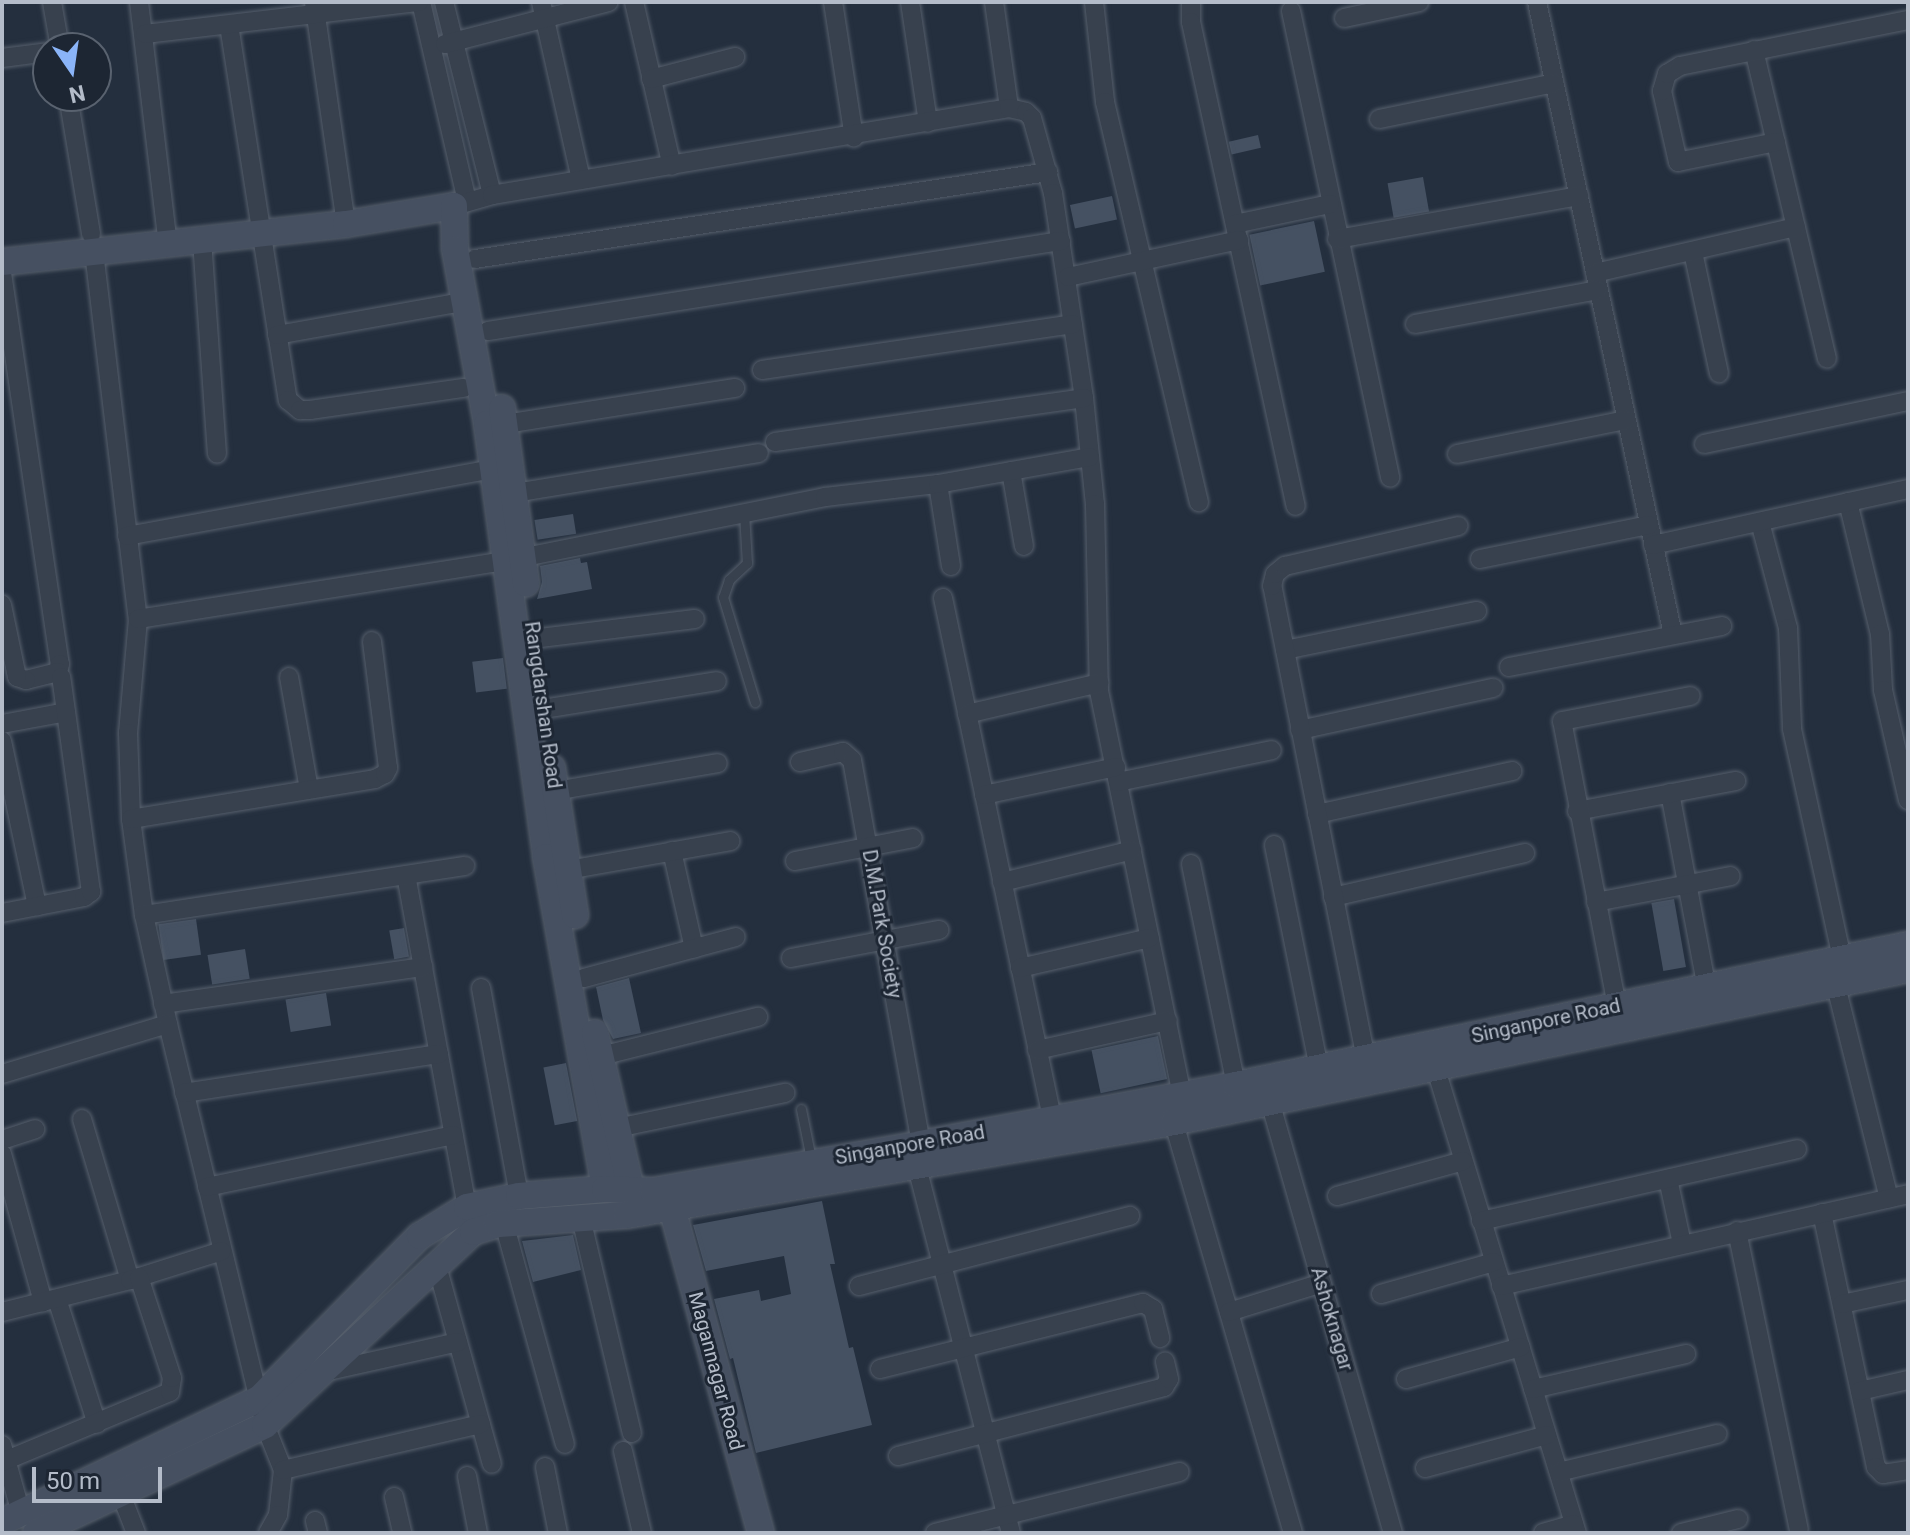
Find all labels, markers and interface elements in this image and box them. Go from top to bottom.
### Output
north arrow [32,32,112,112]
text: N [67,80,87,108]
street label: Rangdarshan Road [519,620,567,790]
street label: D.M.Park Society [857,848,907,1000]
street label: Singanpore Road [1469,994,1623,1048]
street label: Singanpore Road [833,1120,987,1170]
street label: Ashoknagar [1306,1264,1358,1374]
street label: Magannagar Road [683,1289,749,1453]
scale bar [36,1451,166,1501]
text: 50 m [46,1467,100,1495]

